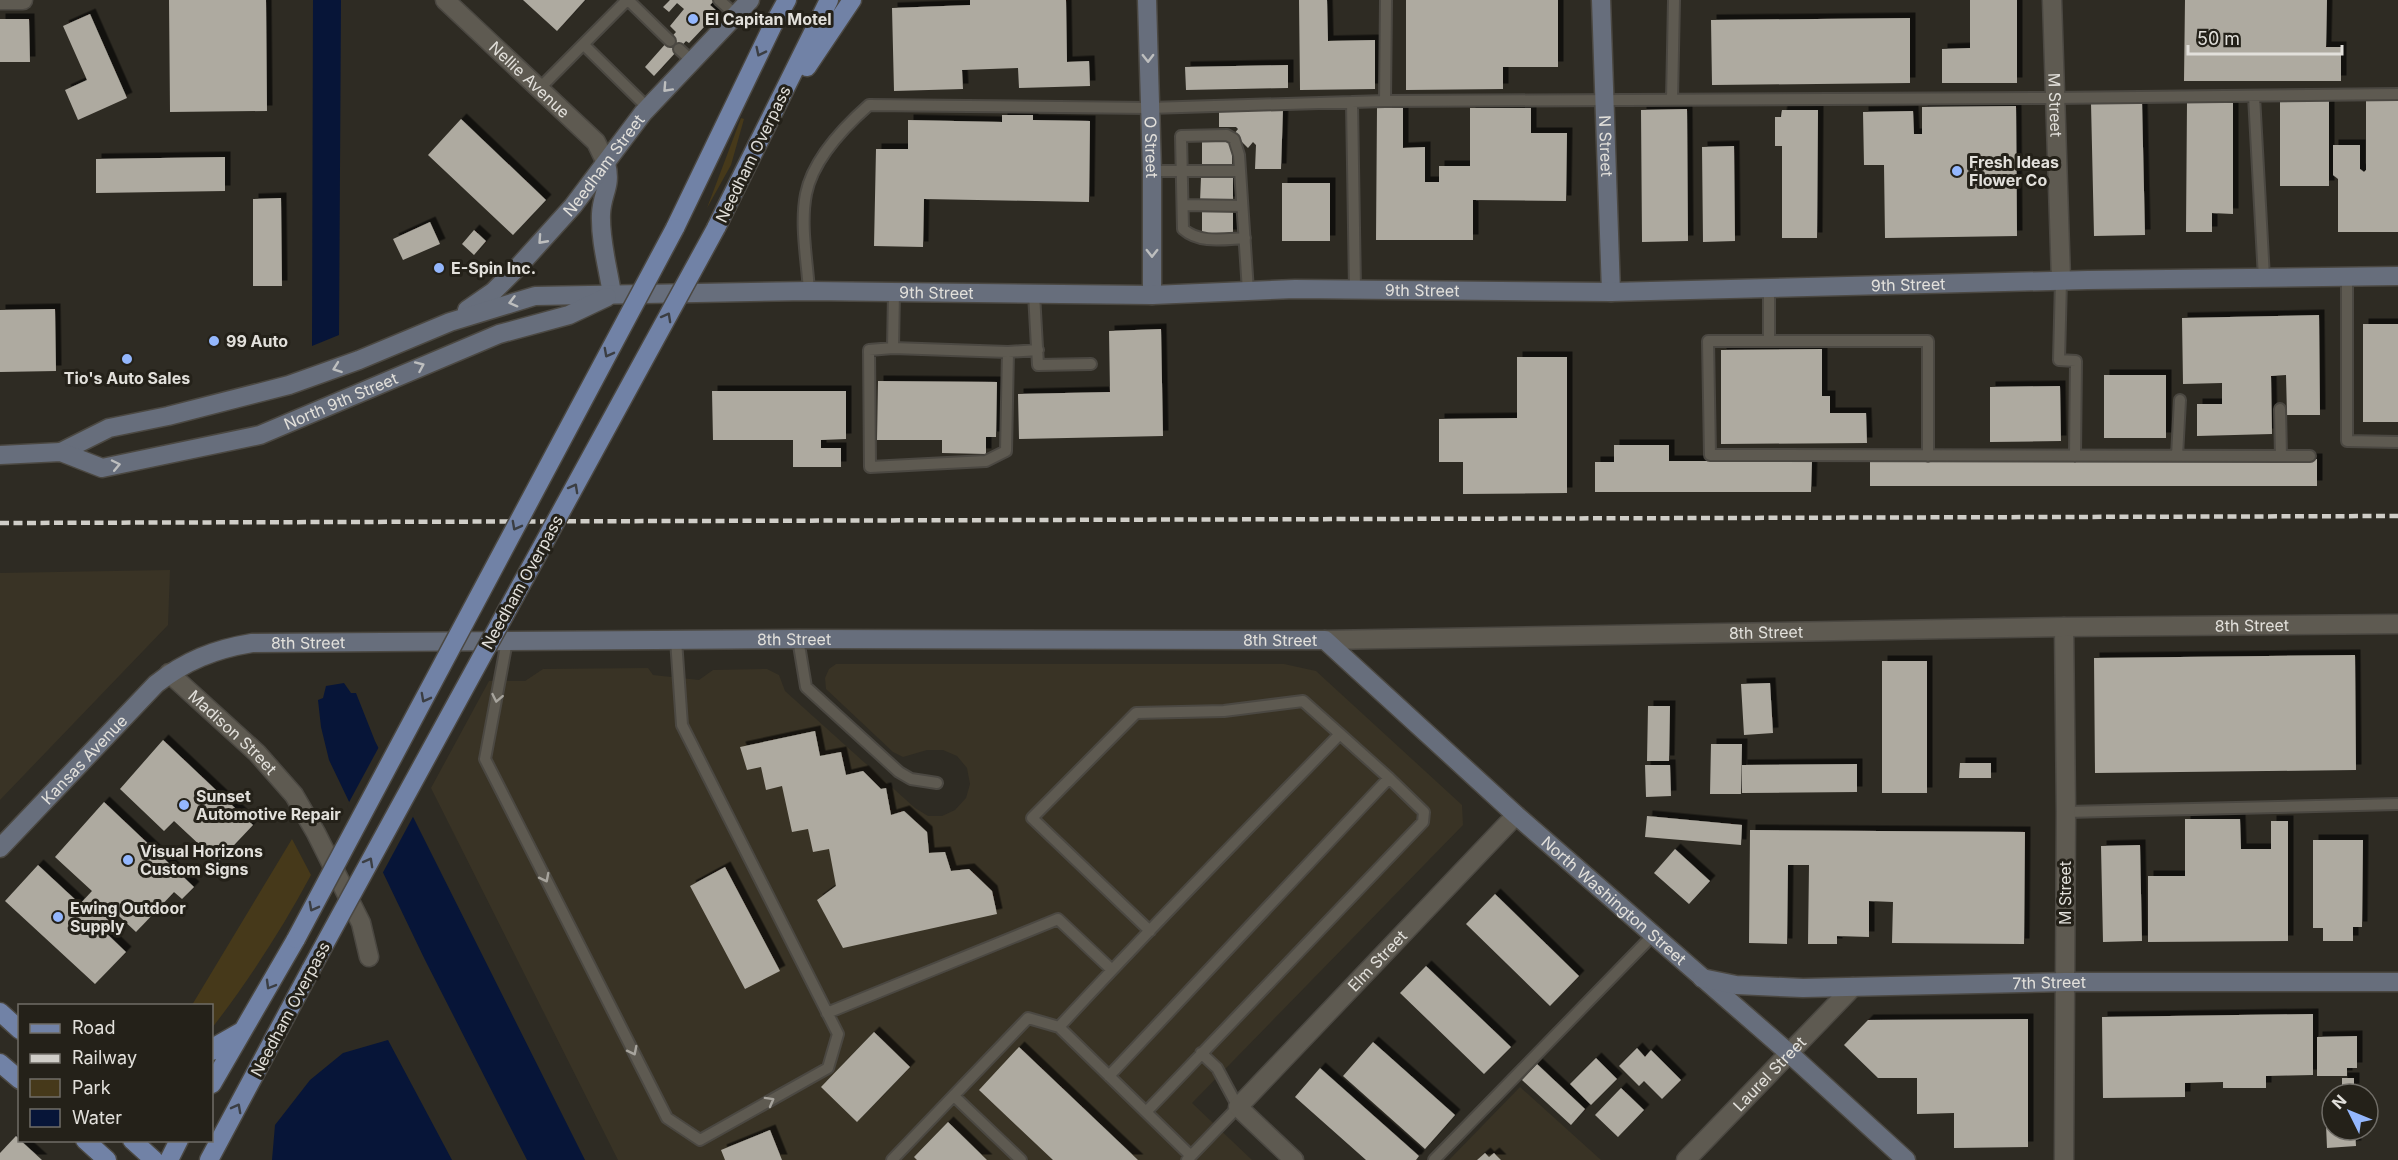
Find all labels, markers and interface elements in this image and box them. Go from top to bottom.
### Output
place label: El Capitan Motel [705,9,832,29]
marker: El Capitan Motel [686,12,700,26]
scale bar [2188,18,2342,56]
text: 50 m [2197,28,2240,49]
street label: Nellie Avenue [485,37,574,122]
one-way arrow [755,45,767,56]
one-way arrow [1142,54,1154,63]
street label: M Street [2044,73,2066,137]
one-way arrow [663,81,674,92]
street label: Needham Overpass [711,82,795,226]
street label: Needham Street [559,110,648,220]
street label: N Street [1595,115,1617,177]
street label: O Street [1140,116,1162,178]
place label: Fresh Ideas Flower Co [1969,152,2059,190]
marker: Fresh Ideas Flower Co [1950,164,1964,178]
one-way arrow [538,233,549,244]
one-way arrow [1146,249,1158,258]
place label: E-Spin Inc. [451,258,536,278]
marker: E-Spin Inc. [432,261,446,275]
street label: 9th Street [1871,274,1946,295]
street label: 9th Street [1385,280,1460,301]
street label: 9th Street [899,282,974,303]
one-way arrow [508,295,519,307]
one-way arrow [660,313,671,323]
place label: 99 Auto [226,331,288,351]
marker: 99 Auto [207,334,221,348]
one-way arrow [604,347,615,358]
marker: Tio's Auto Sales [120,352,134,366]
one-way arrow [332,360,343,373]
one-way arrow [414,362,425,374]
place label: Tio's Auto Sales [64,368,190,388]
street label: North 9th Street [281,368,401,434]
one-way arrow [111,459,121,472]
one-way arrow [566,484,578,495]
street label: Needham Overpass [477,512,567,652]
one-way arrow [512,519,523,530]
street label: 8th Street [2215,615,2289,636]
street label: 8th Street [1729,622,1803,643]
street label: 8th Street [757,629,831,649]
street label: 8th Street [1243,630,1317,650]
street label: 8th Street [271,632,345,653]
street label: Madison Street [184,686,281,779]
one-way arrow [421,691,432,702]
one-way arrow [491,693,504,703]
street label: Kansas Avenue [37,711,131,808]
place label: Sunset Automotive Repair [196,786,341,824]
marker: Sunset Automotive Repair [177,798,191,812]
street label: North Washington Street [1537,832,1691,969]
place label: Visual Horizons Custom Signs [140,841,263,879]
marker: Visual Horizons Custom Signs [121,853,135,867]
one-way arrow [362,858,373,868]
street label: M Street [2055,861,2075,925]
one-way arrow [538,871,549,882]
place label: Ewing Outdoor Supply [70,898,186,936]
one-way arrow [309,901,320,911]
marker: Ewing Outdoor Supply [51,910,65,924]
street label: Elm Street [1343,926,1411,996]
street label: Needham Overpass [246,938,334,1080]
street label: 7th Street [2012,972,2086,993]
one-way arrow [265,979,277,989]
legend [18,1004,213,1142]
text: Road [72,1017,115,1038]
street label: Laurel Street [1729,1032,1810,1115]
one-way arrow [626,1045,638,1056]
text: Railway [72,1047,137,1068]
text: Park [72,1077,111,1098]
north arrow [2320,1082,2380,1142]
text: N [2328,1090,2351,1113]
one-way arrow [764,1097,774,1108]
one-way arrow [229,1104,241,1115]
text: Water [72,1107,122,1128]

